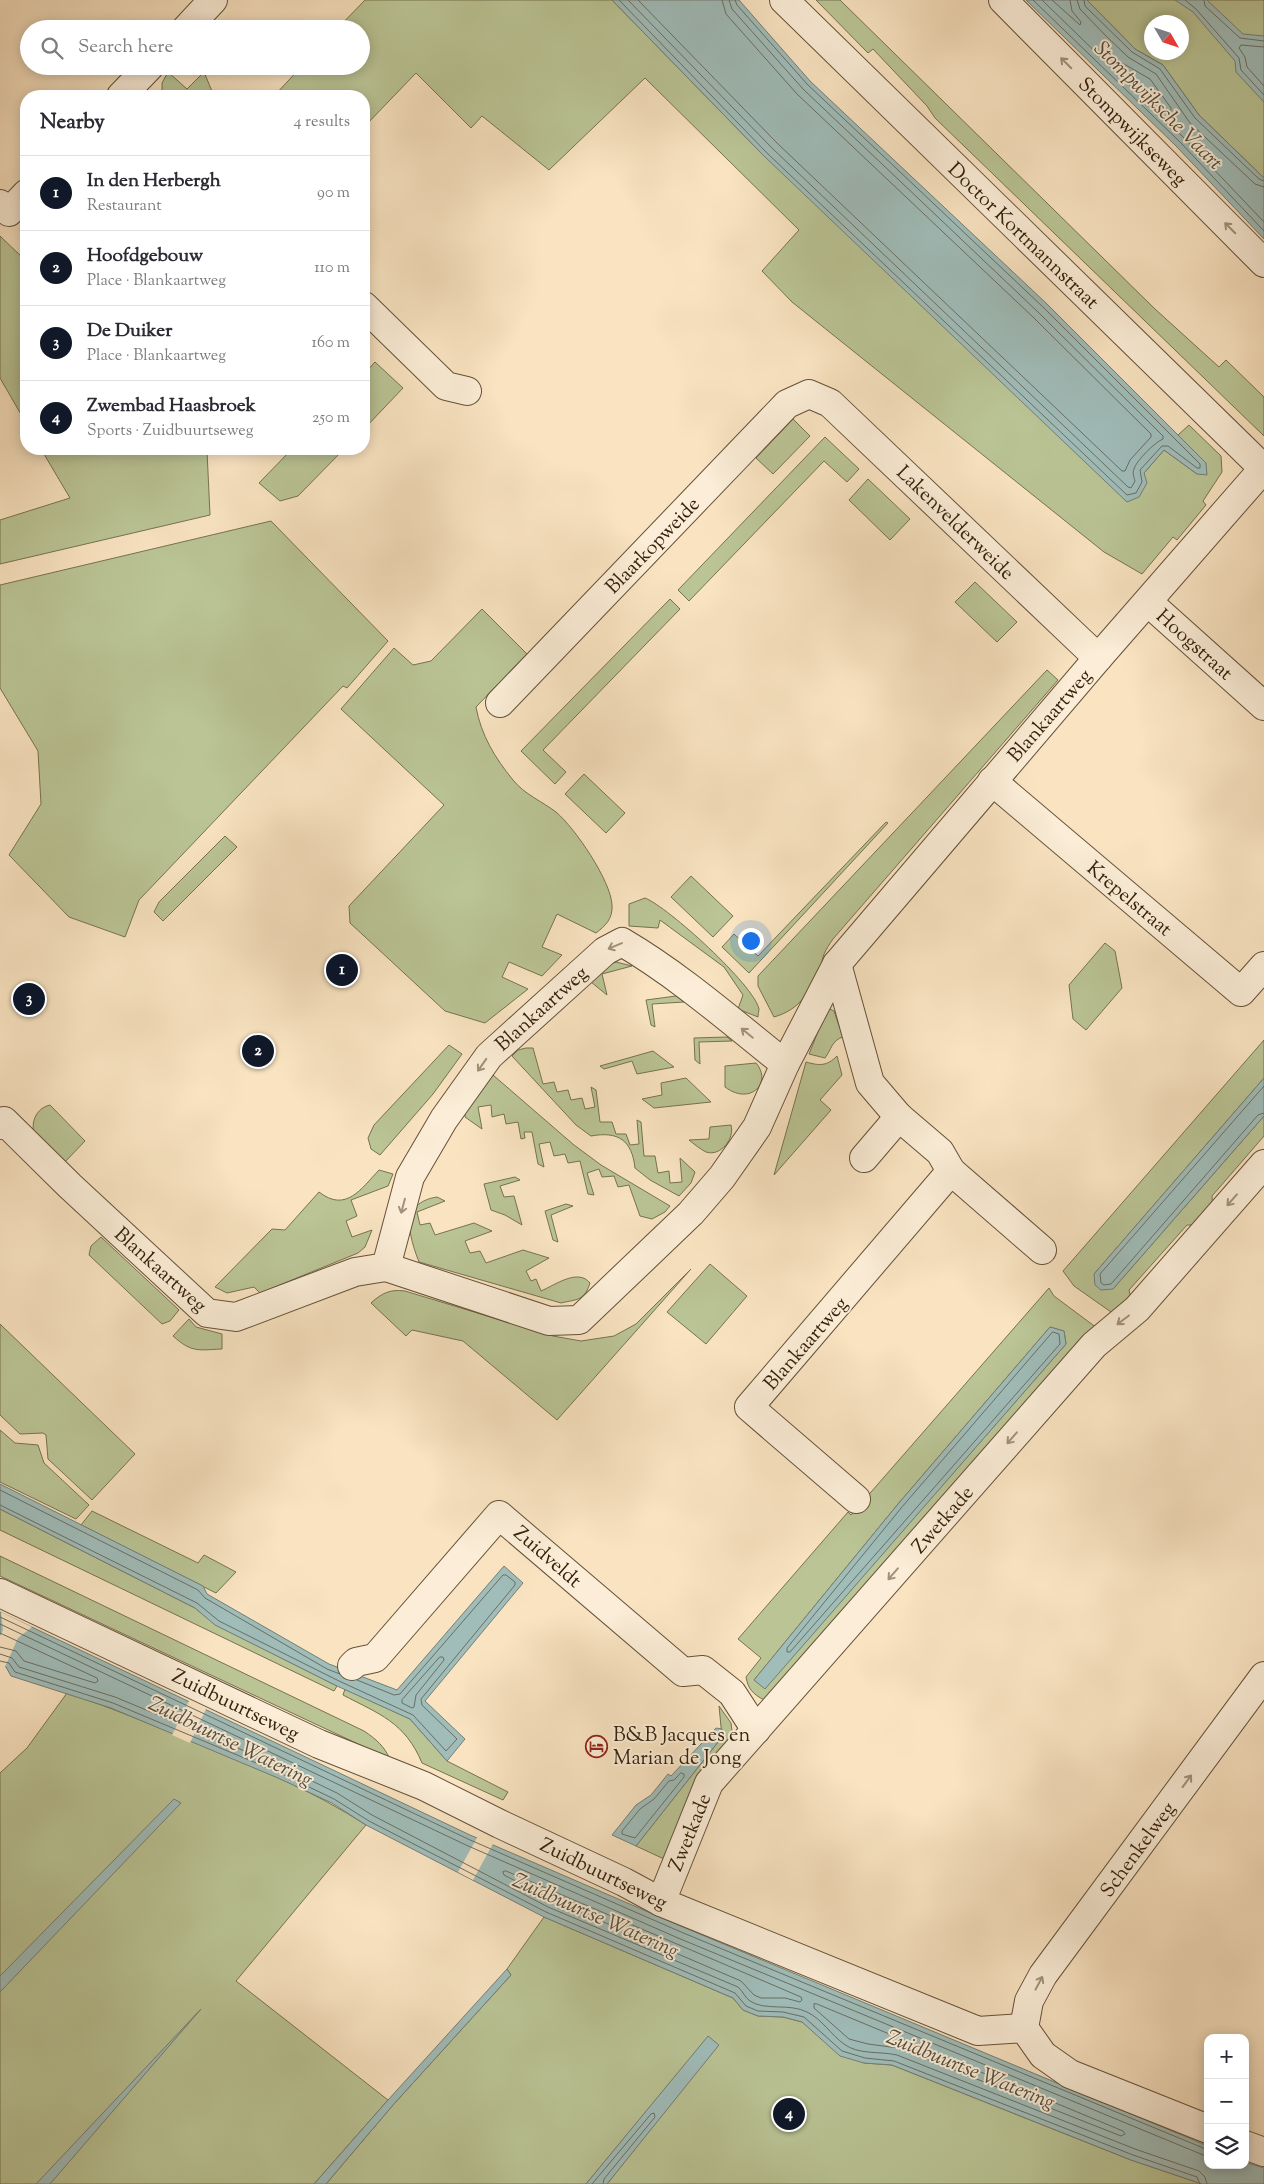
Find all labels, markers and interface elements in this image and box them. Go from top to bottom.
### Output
north arrow [1144,15,1189,60]
search box [20,20,370,75]
icon: search [38,34,66,62]
text: Search here [78,34,173,61]
water label: Stompwijksche Vaart [1086,35,1229,178]
one-way arrow [1059,57,1072,69]
street label: Stompwijkseweg [1070,72,1193,194]
text: Nearby [40,108,105,138]
text: 4 results [294,111,350,134]
street label: Doctor Kortmannstraat [940,157,1105,317]
text: In den Herbergh [87,168,221,195]
text: 1 [53,182,59,205]
text: 90 m [317,182,350,205]
text: Restaurant [87,195,162,218]
one-way arrow [1223,222,1236,234]
text: Hoofdgebouw [87,243,203,270]
text: 2 [52,257,60,280]
text: 110 m [314,257,350,280]
text: Place · Blankaartweg [87,270,226,293]
text: De Duiker [87,318,172,345]
text: 3 [53,332,59,355]
text: 160 m [312,332,350,355]
text: Place · Blankaartweg [87,345,226,368]
text: Zwembad Haasbroek [87,393,256,420]
text: 4 [52,407,60,430]
text: 250 m [312,407,350,430]
text: Sports · Zuidbuurtseweg [87,420,254,443]
street label: Lakenvelderweide [889,460,1020,588]
street label: Blaarkopweide [600,492,708,602]
street label: Hoogstraat [1148,603,1238,688]
street label: Blankaartweg [1002,663,1100,770]
street label: Krepelstraat [1079,855,1178,945]
your location [738,928,764,954]
one-way arrow [608,942,623,951]
pin: 1 [326,951,358,989]
street label: Blankaartweg [490,960,596,1059]
pin: 3 [13,980,45,1018]
one-way arrow [741,1028,754,1039]
pin: 2 [242,1032,274,1070]
one-way arrow [477,1058,487,1072]
one-way arrow [1226,1194,1238,1207]
one-way arrow [397,1197,407,1213]
street label: Blankaartweg [107,1221,212,1321]
street label: Blankaartweg [758,1291,856,1398]
one-way arrow [1117,1315,1130,1326]
one-way arrow [1006,1432,1018,1445]
street label: Zwetkade [906,1480,982,1561]
street label: Zuidveldt [506,1520,587,1596]
one-way arrow [888,1567,899,1580]
street label: Zuidbuurtseweg [166,1663,304,1750]
water label: Zuidbuurtse Watering [143,1690,318,1796]
place label: B&B Jacques en Marian de Jong [613,1722,750,1774]
hotel icon: B&B Jacques en Marian de Jong [585,1734,609,1758]
one-way arrow [1181,1775,1192,1788]
street label: Zwetkade [663,1790,720,1876]
street label: Schenkelweg [1094,1796,1184,1904]
street label: Zuidbuurtseweg [534,1832,672,1919]
water label: Zuidbuurtse Watering [507,1867,684,1967]
one-way arrow [1034,1975,1044,1990]
water label: Zuidbuurtse Watering [881,2023,1059,2118]
map controls [1204,2034,1249,2169]
button: + [1204,2034,1249,2079]
button: − [1204,2079,1249,2124]
pin: 4 [773,2095,805,2133]
button: layers [1204,2124,1249,2169]

